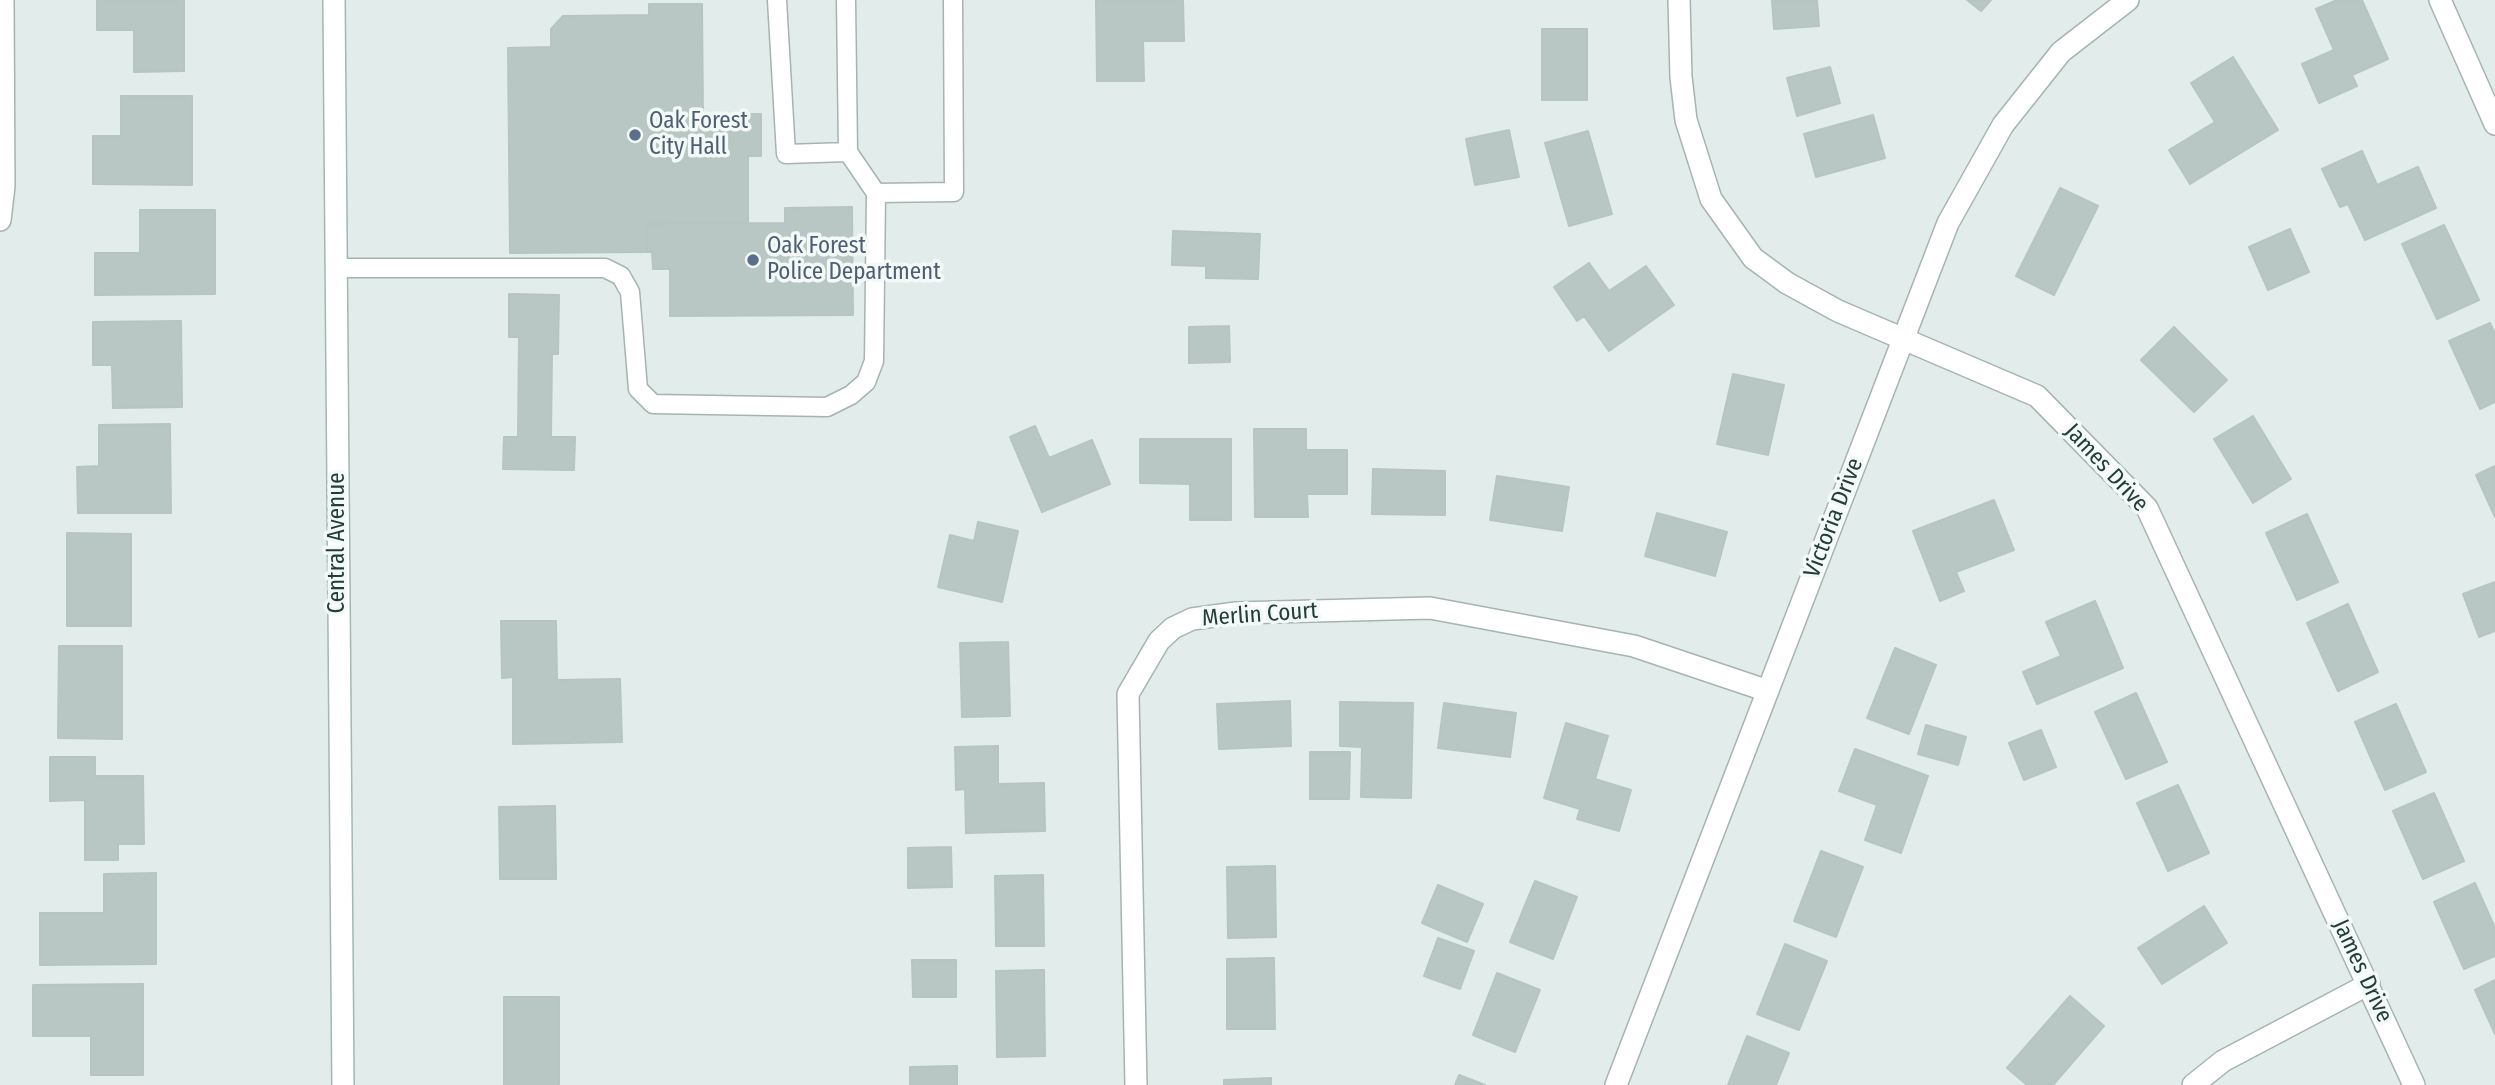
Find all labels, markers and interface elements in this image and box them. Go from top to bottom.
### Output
place label: Oak Forest City Hall [649,108,748,162]
marker: Oak Forest City Hall [627,127,643,143]
place label: Oak Forest Police Department [767,233,941,287]
marker: Oak Forest Police Department [745,252,761,268]
street label: James Drive [2058,418,2154,518]
street label: Victoria Drive [1799,454,1869,582]
street label: Central Avenue [324,472,352,614]
street label: Merlin Court [1201,597,1319,633]
street label: James Drive [2326,915,2398,1027]

